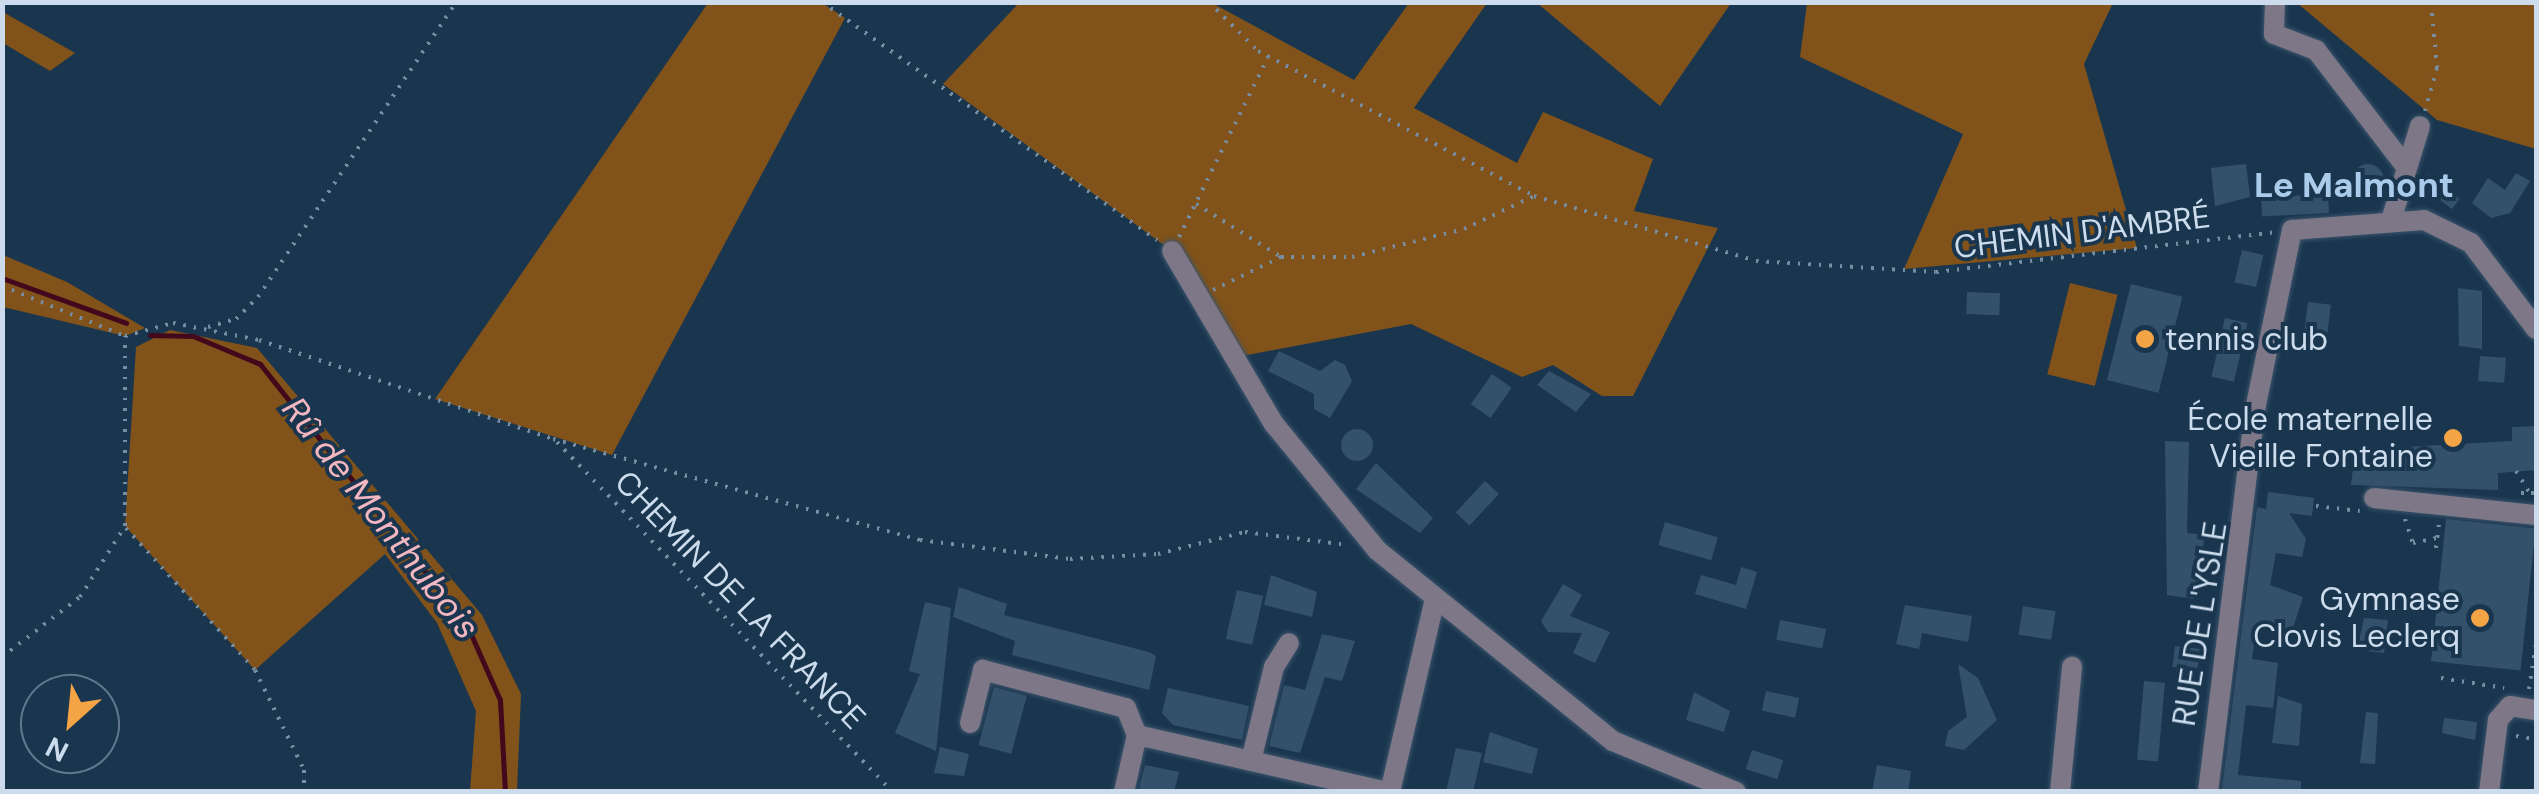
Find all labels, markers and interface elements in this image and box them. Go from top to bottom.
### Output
district label: Le Malmont [2254,164,2454,206]
street label: CHEMIN D'AMBRÉ [1952,197,2212,267]
place label: tennis club [2165,320,2328,358]
marker: tennis club [2134,328,2156,350]
water label: Rû de Monthubois [274,389,488,647]
place label: École maternelle Vieille Fontaine [2187,401,2433,476]
marker: École maternelle Vieille Fontaine [2442,427,2464,449]
street label: CHEMIN DE LA FRANCE [607,463,873,737]
street label: RUE DE L'YSLE [2165,519,2235,729]
place label: Gymnase Clovis Leclerq [2253,581,2460,656]
marker: Gymnase Clovis Leclerq [2469,607,2491,629]
north arrow [20,674,120,774]
text: N [40,728,75,771]

